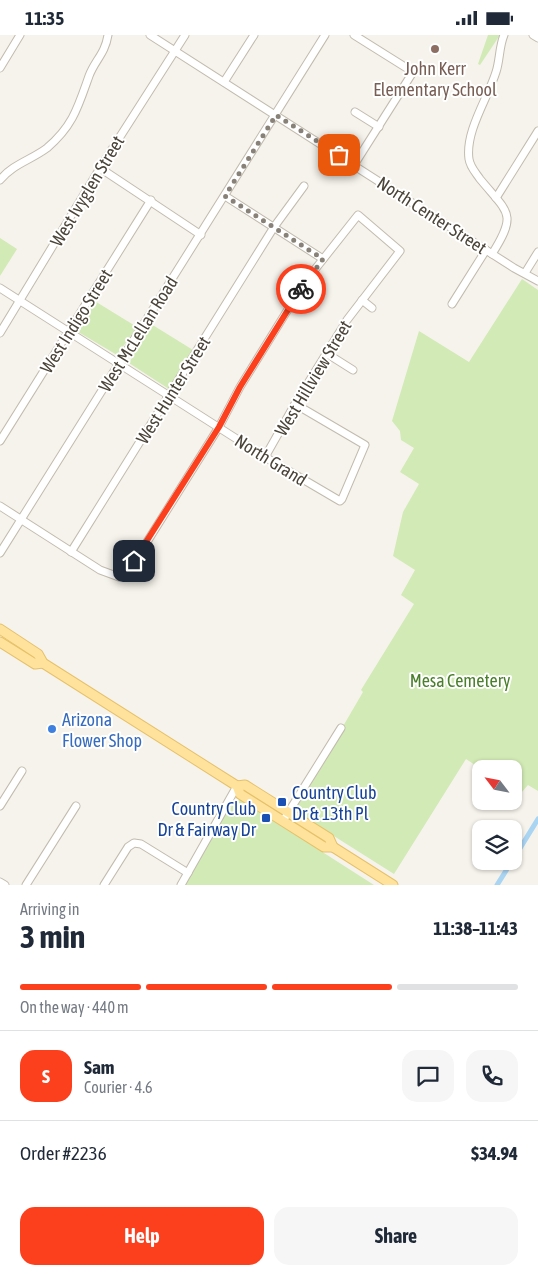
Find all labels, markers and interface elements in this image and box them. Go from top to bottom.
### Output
text: 11:35 [25,7,64,29]
marker: John Kerr Elementary School [429,43,441,55]
place label: John Kerr Elementary School [373,58,497,100]
street label: West Ivyglen Street [46,132,128,250]
pin [318,134,360,176]
icon: bag [325,141,353,169]
street label: North Center Street [373,172,491,258]
courier [276,264,326,314]
street label: West Indigo Street [36,265,116,377]
street label: West McLellan Road [94,272,182,396]
icon: bike [287,275,315,303]
street label: West Hillview Street [270,316,356,440]
street label: West Hunter Street [132,332,214,448]
street label: North Grand [231,430,311,490]
pin [113,540,155,582]
icon: home [120,547,148,575]
park label: Mesa Cemetery [410,670,510,691]
place label: Arizona Flower Shop [62,709,142,751]
marker: Arizona Flower Shop [46,723,58,735]
north arrow [472,760,522,810]
map controls [472,760,522,870]
place label: Country Club Dr & 13th Pl [292,782,376,824]
marker: Country Club Dr & 13th Pl [276,796,288,808]
place label: Country Club Dr & Fairway Dr [157,798,257,840]
marker: Country Club Dr & Fairway Dr [260,812,272,824]
button: layers [472,820,522,870]
text: Arriving in [20,900,80,918]
text: 11:38–11:43 [433,917,518,939]
text: 3 min [20,918,85,955]
text: On the way · 440 m [20,998,129,1016]
button: chat [402,1050,454,1102]
button: phone [466,1050,518,1102]
text: Sam [84,1056,115,1078]
text: S [42,1065,50,1087]
text: Courier · 4.6 [84,1078,153,1096]
text: Order #2236 [20,1142,107,1164]
text: $34.94 [471,1142,518,1164]
button: Help [20,1207,264,1265]
button: Share [274,1207,518,1265]

